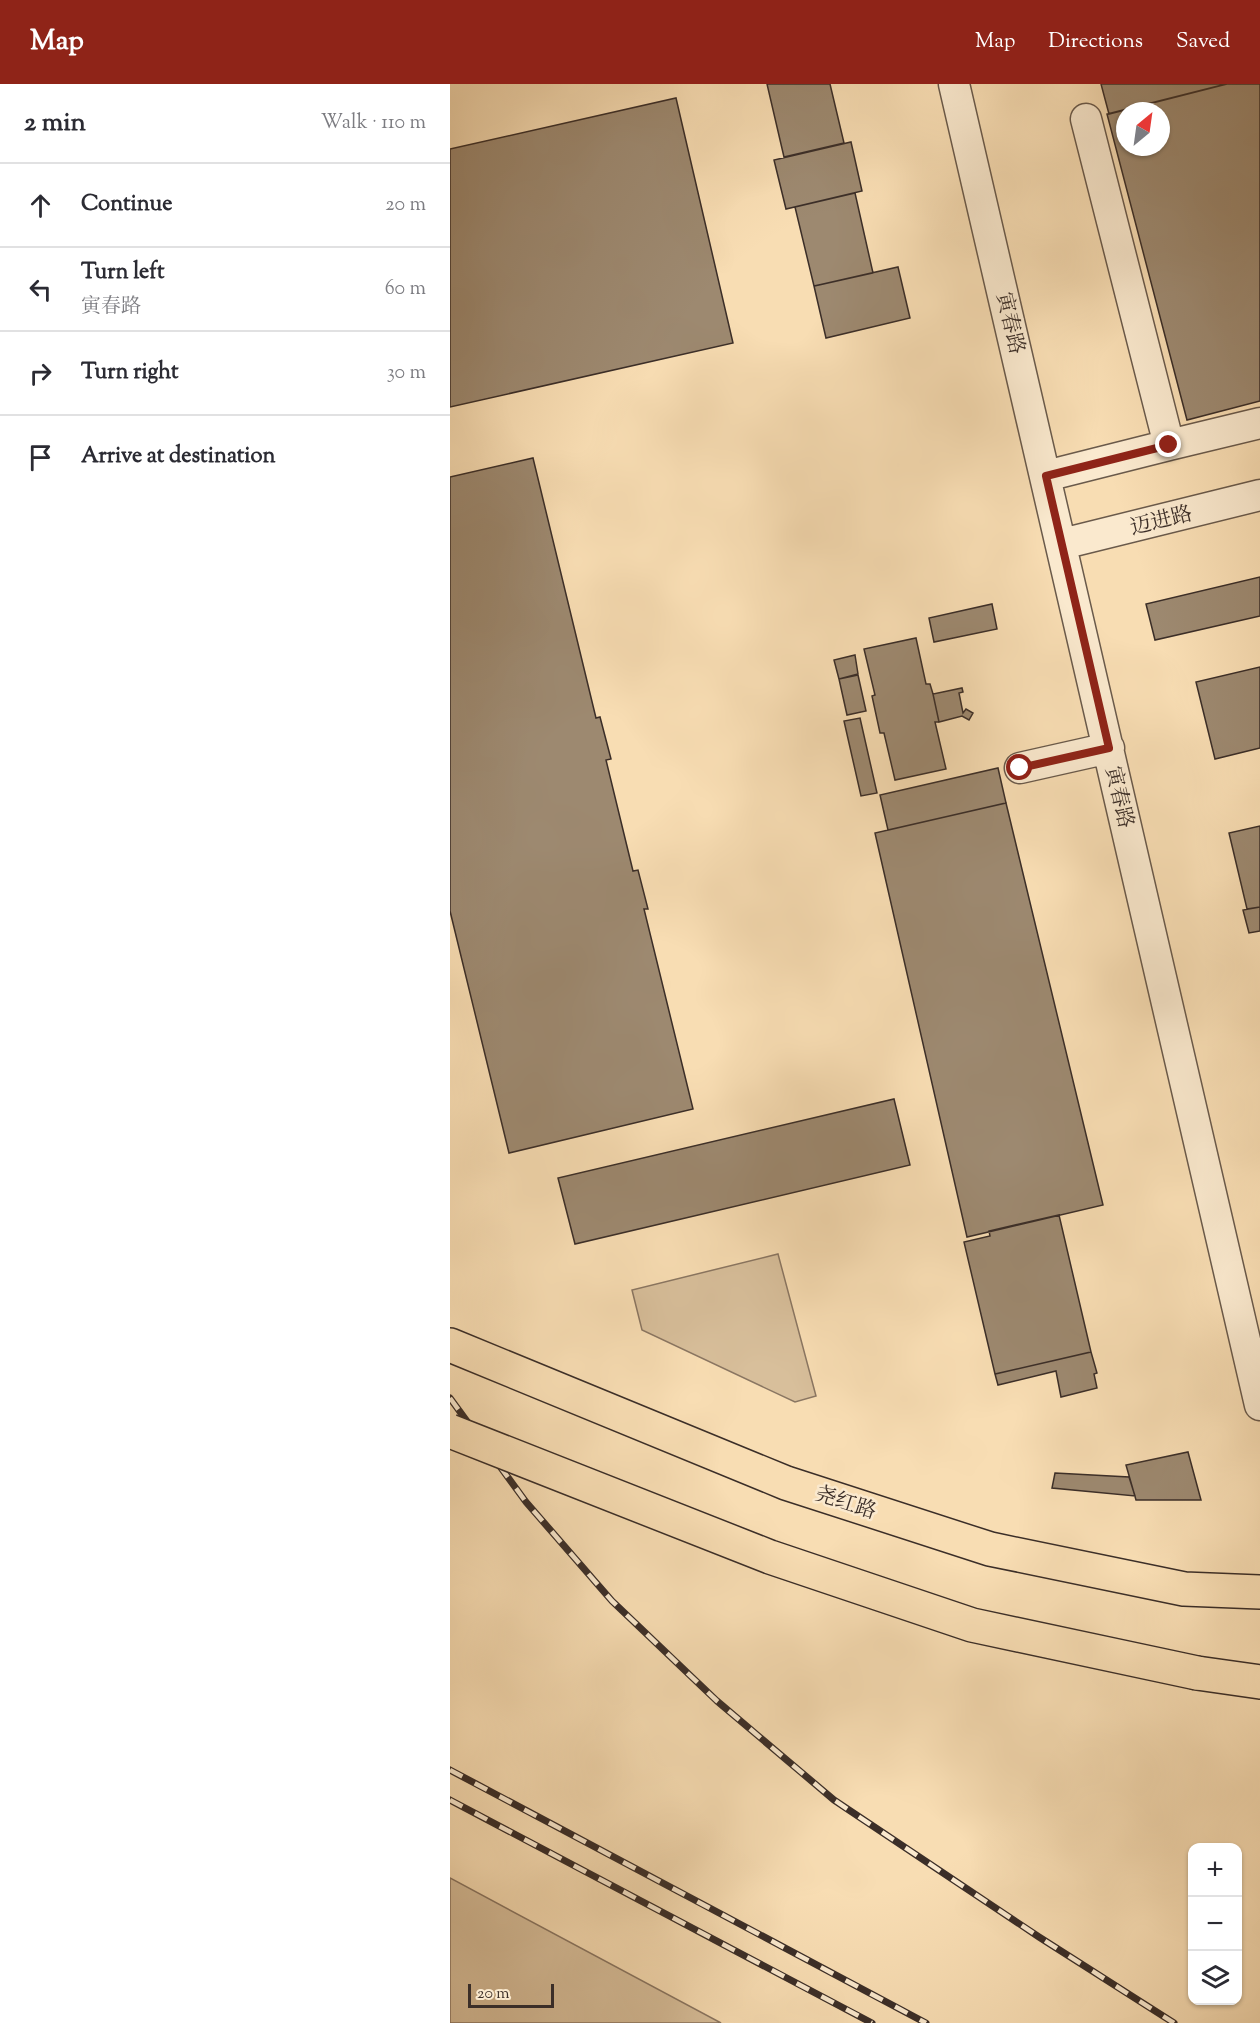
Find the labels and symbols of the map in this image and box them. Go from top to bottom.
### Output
north arrow [1116,102,1170,156]
street label: 寅春路 [987,289,1031,358]
route end [1155,431,1181,457]
street label: 迈进路 [1127,500,1196,544]
route start [1006,754,1032,780]
street label: 寅春路 [1096,763,1140,832]
street label: 尧红路 [811,1480,880,1528]
scale bar [468,1981,554,2008]

